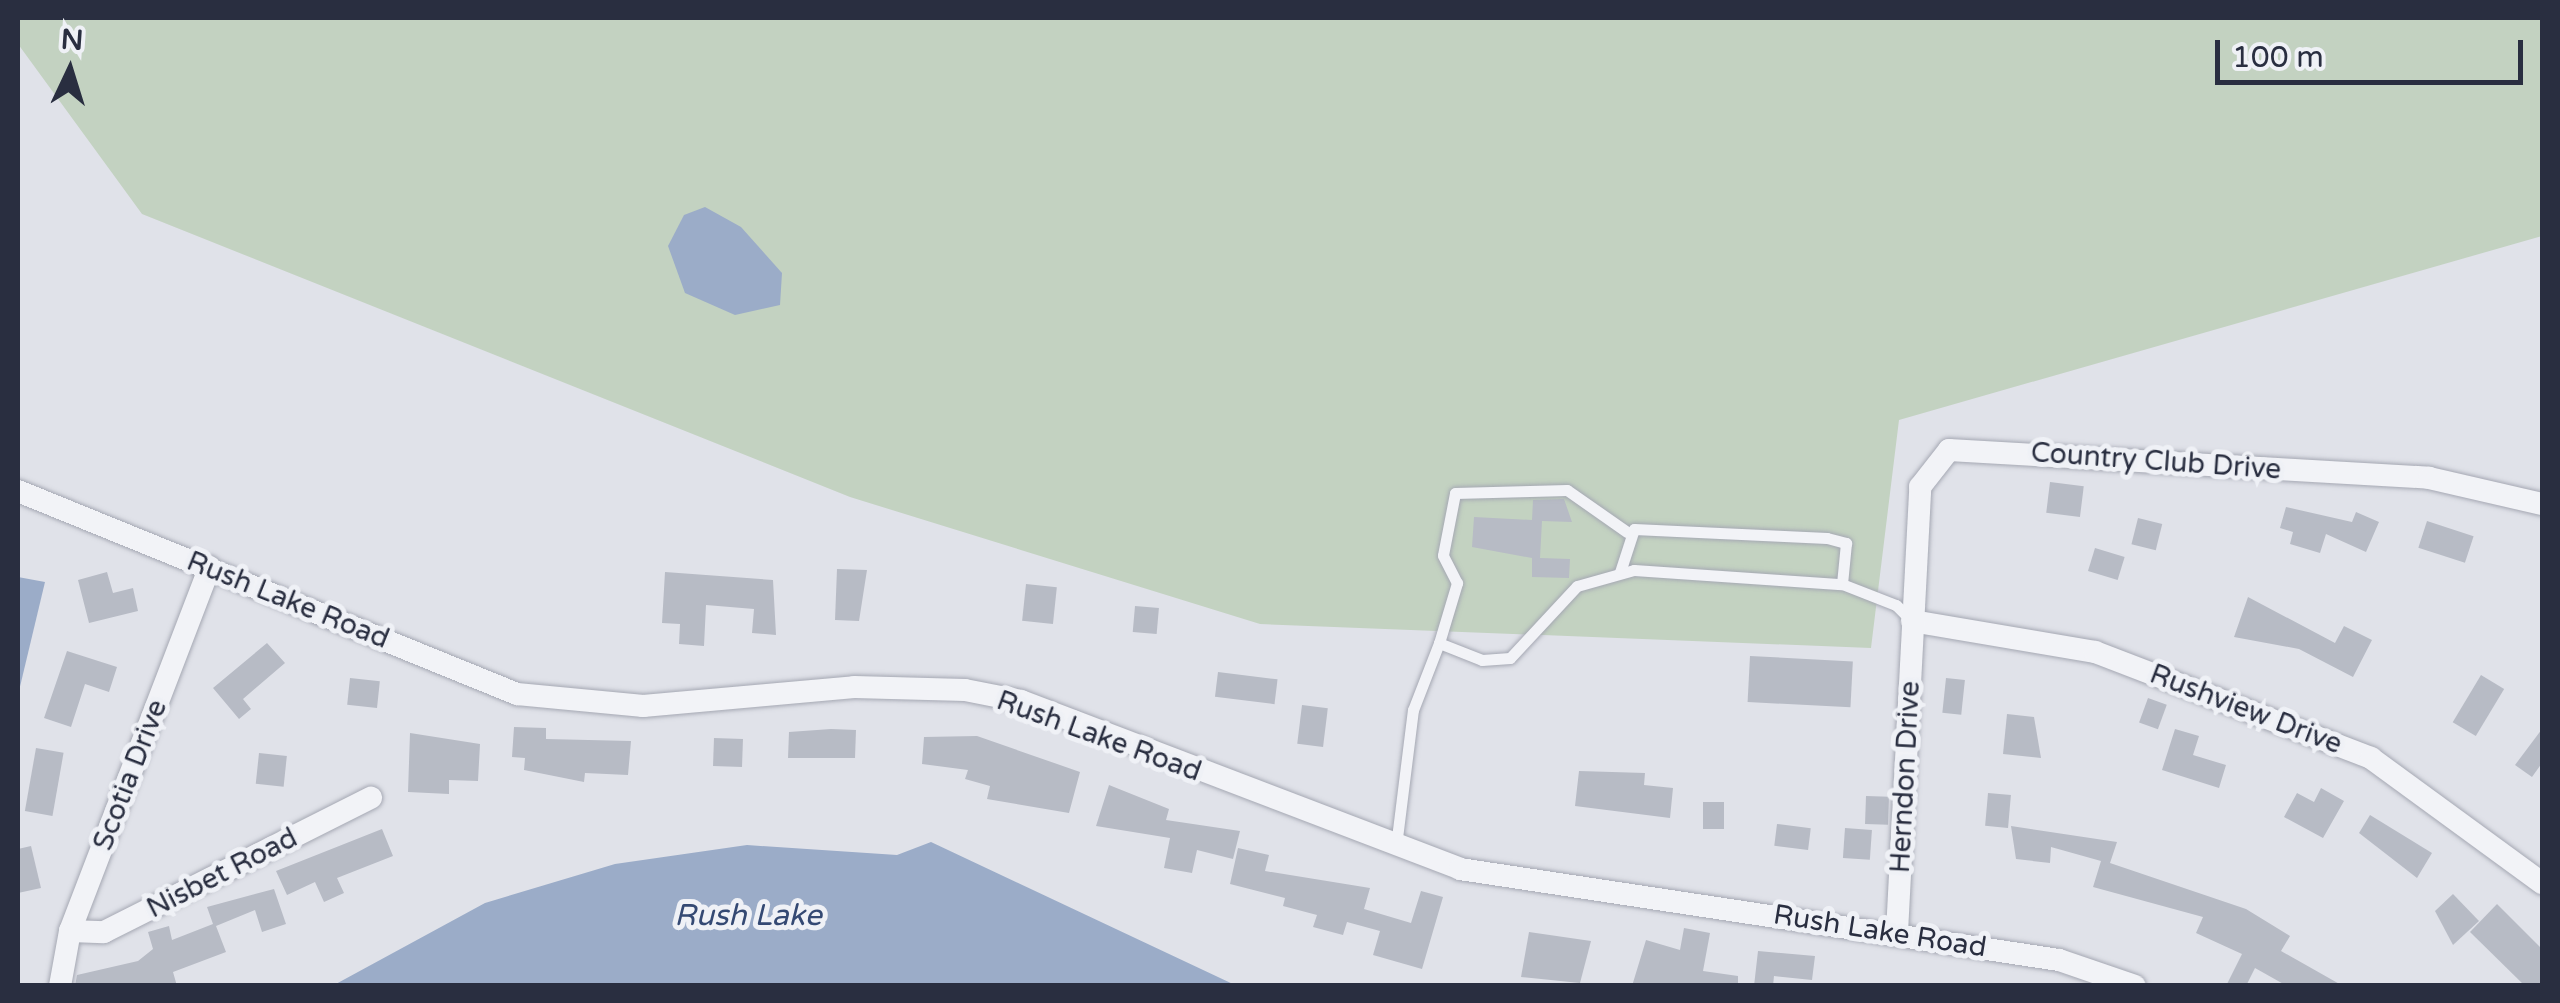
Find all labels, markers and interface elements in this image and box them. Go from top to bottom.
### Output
north arrow [20,20,120,120]
scale bar [2220,20,2528,82]
text: N [60,22,84,58]
text: 100 m [2232,39,2324,76]
street label: Country Club Drive [2030,435,2282,487]
street label: Rush Lake Road [182,544,394,656]
street label: Rushview Drive [2145,657,2347,761]
street label: Herndon Drive [1883,680,1927,874]
street label: Rush Lake Road [992,683,1206,789]
street label: Scotia Drive [86,695,174,855]
street label: Nisbet Road [141,821,303,925]
water label: Rush Lake [674,898,822,934]
street label: Rush Lake Road [1771,898,1989,964]

